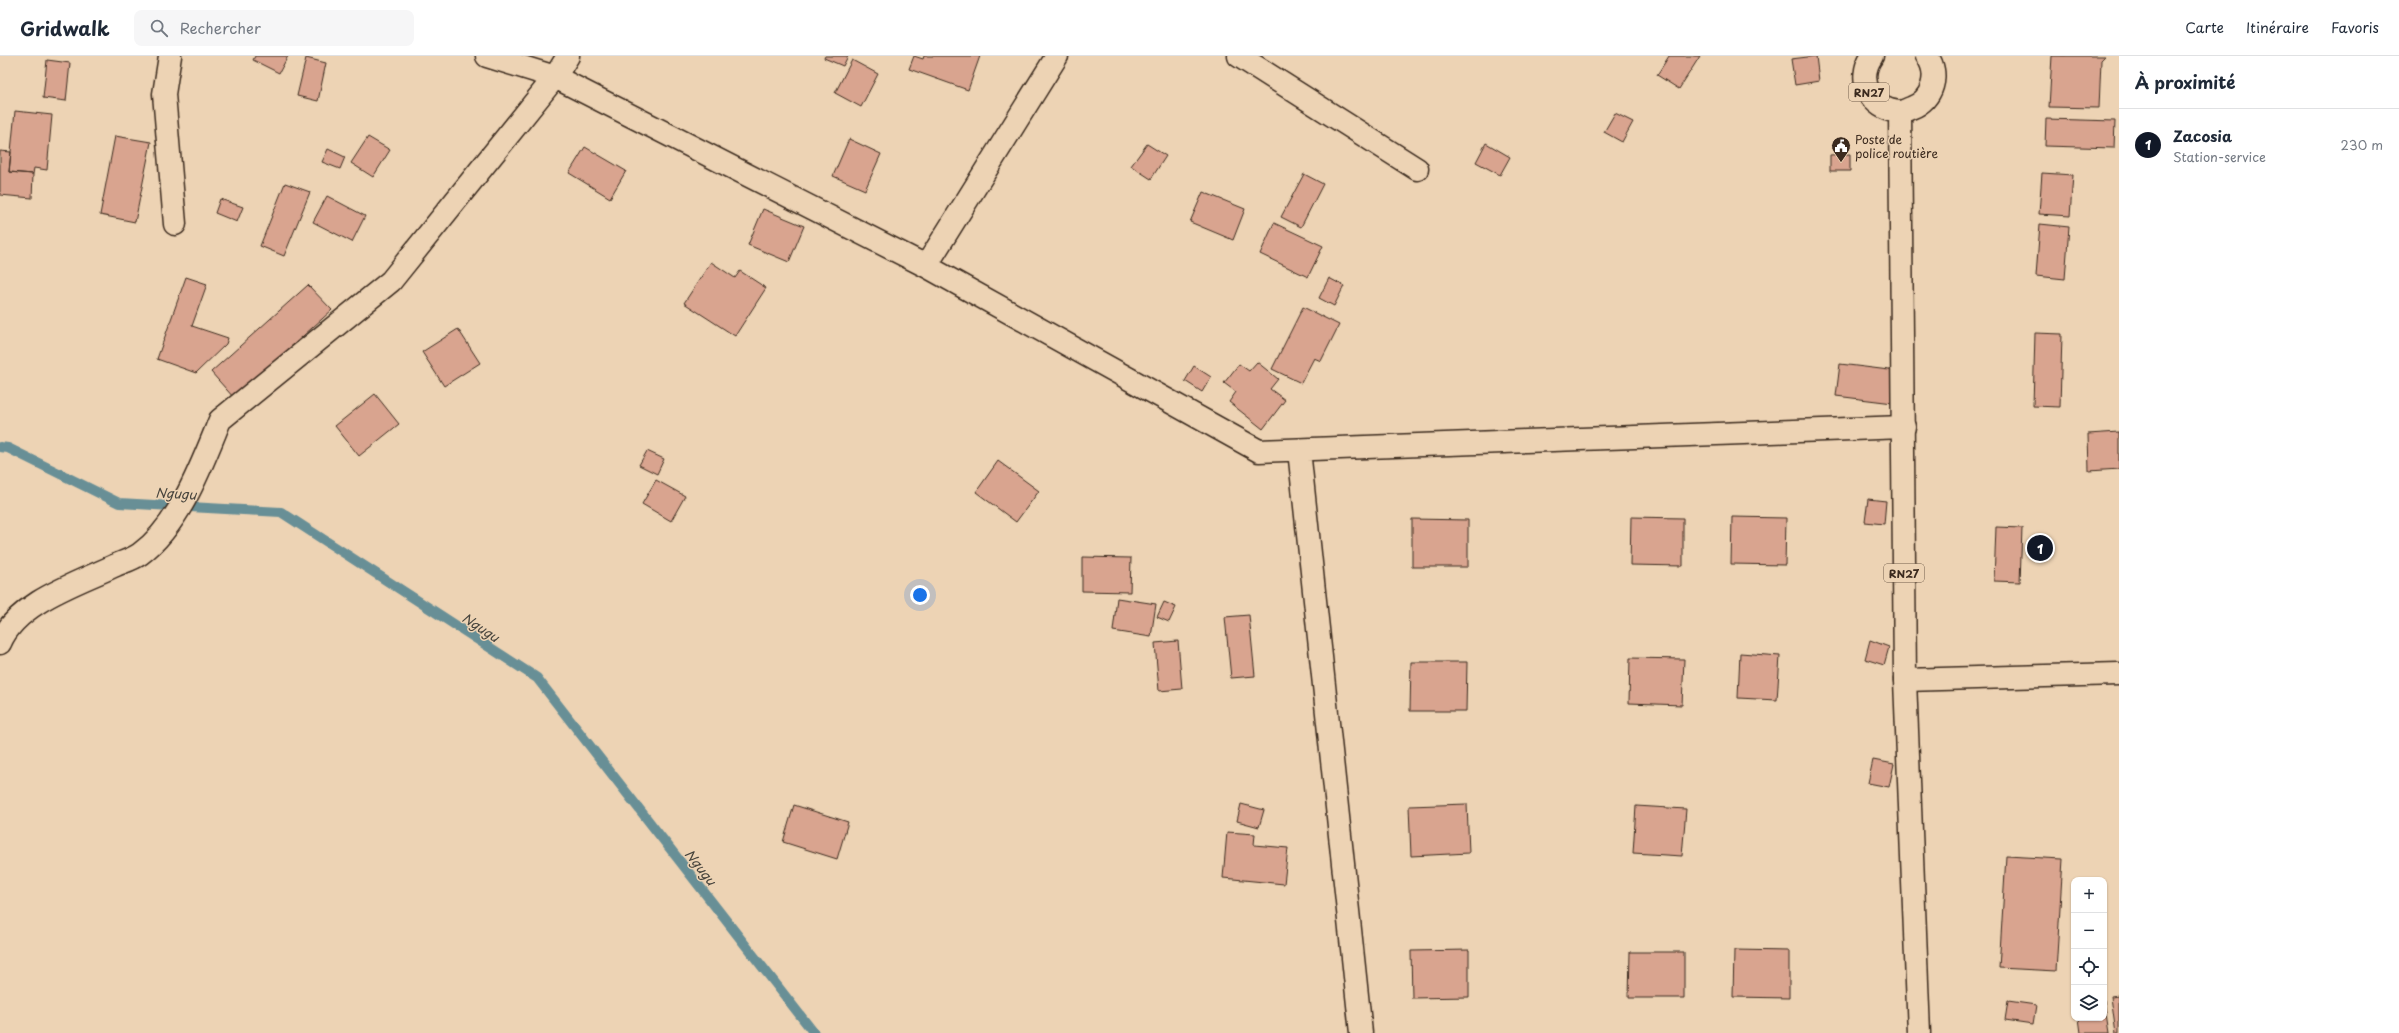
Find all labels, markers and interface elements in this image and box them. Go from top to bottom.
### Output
search box [134,10,414,46]
text: Gridwalk [20,14,110,42]
text: Rechercher [180,16,261,39]
icon: search [148,17,170,39]
text: Carte [2185,17,2224,38]
text: Itinéraire [2246,17,2309,38]
text: Favoris [2331,17,2379,38]
text: À proximité [2135,69,2235,95]
road number: RN27 [1849,83,1889,101]
text: Zacosia [2173,124,2232,147]
place label: Poste de police routière [1855,130,1939,162]
public building icon: Poste de police routière [1830,135,1852,163]
text: 1 [2145,135,2151,154]
text: 230 m [2341,135,2383,154]
text: Station-service [2173,147,2266,166]
water label: Ngugu [155,482,198,504]
pin: 1 [2027,533,2053,563]
road number: RN27 [1884,564,1924,582]
your location [910,585,930,605]
water label: Ngugu [459,608,504,647]
water label: Ngugu [681,845,722,890]
map controls [2071,877,2107,1021]
button: + [2071,877,2107,913]
button: − [2071,913,2107,949]
button: locate [2071,949,2107,985]
button: layers [2071,985,2107,1021]

